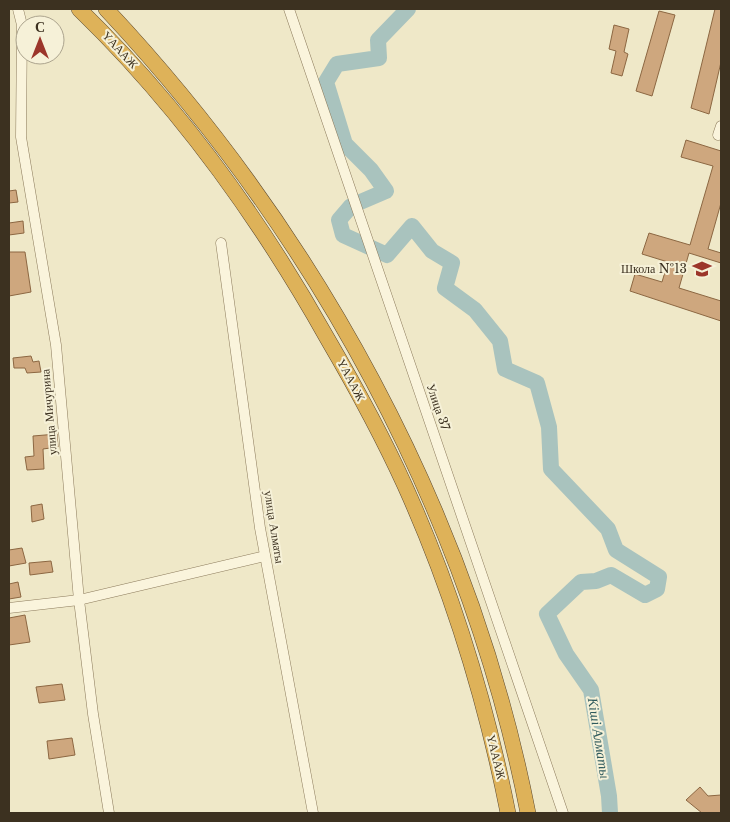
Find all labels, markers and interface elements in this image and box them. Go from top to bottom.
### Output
north arrow [15,15,65,65]
text: С [35,18,45,36]
street label: ҮАААЖ [99,28,142,72]
school or university icon: Школа №13 [691,258,713,280]
place label: Школа №13 [621,261,687,276]
street label: ҮАААЖ [334,356,369,404]
street label: улица Мичурина [37,368,60,456]
street label: Улица 37 [424,382,454,433]
street label: улица Алматы [261,489,288,564]
water label: Кіші Алматы [584,695,614,780]
street label: ҮАААЖ [484,733,509,781]

